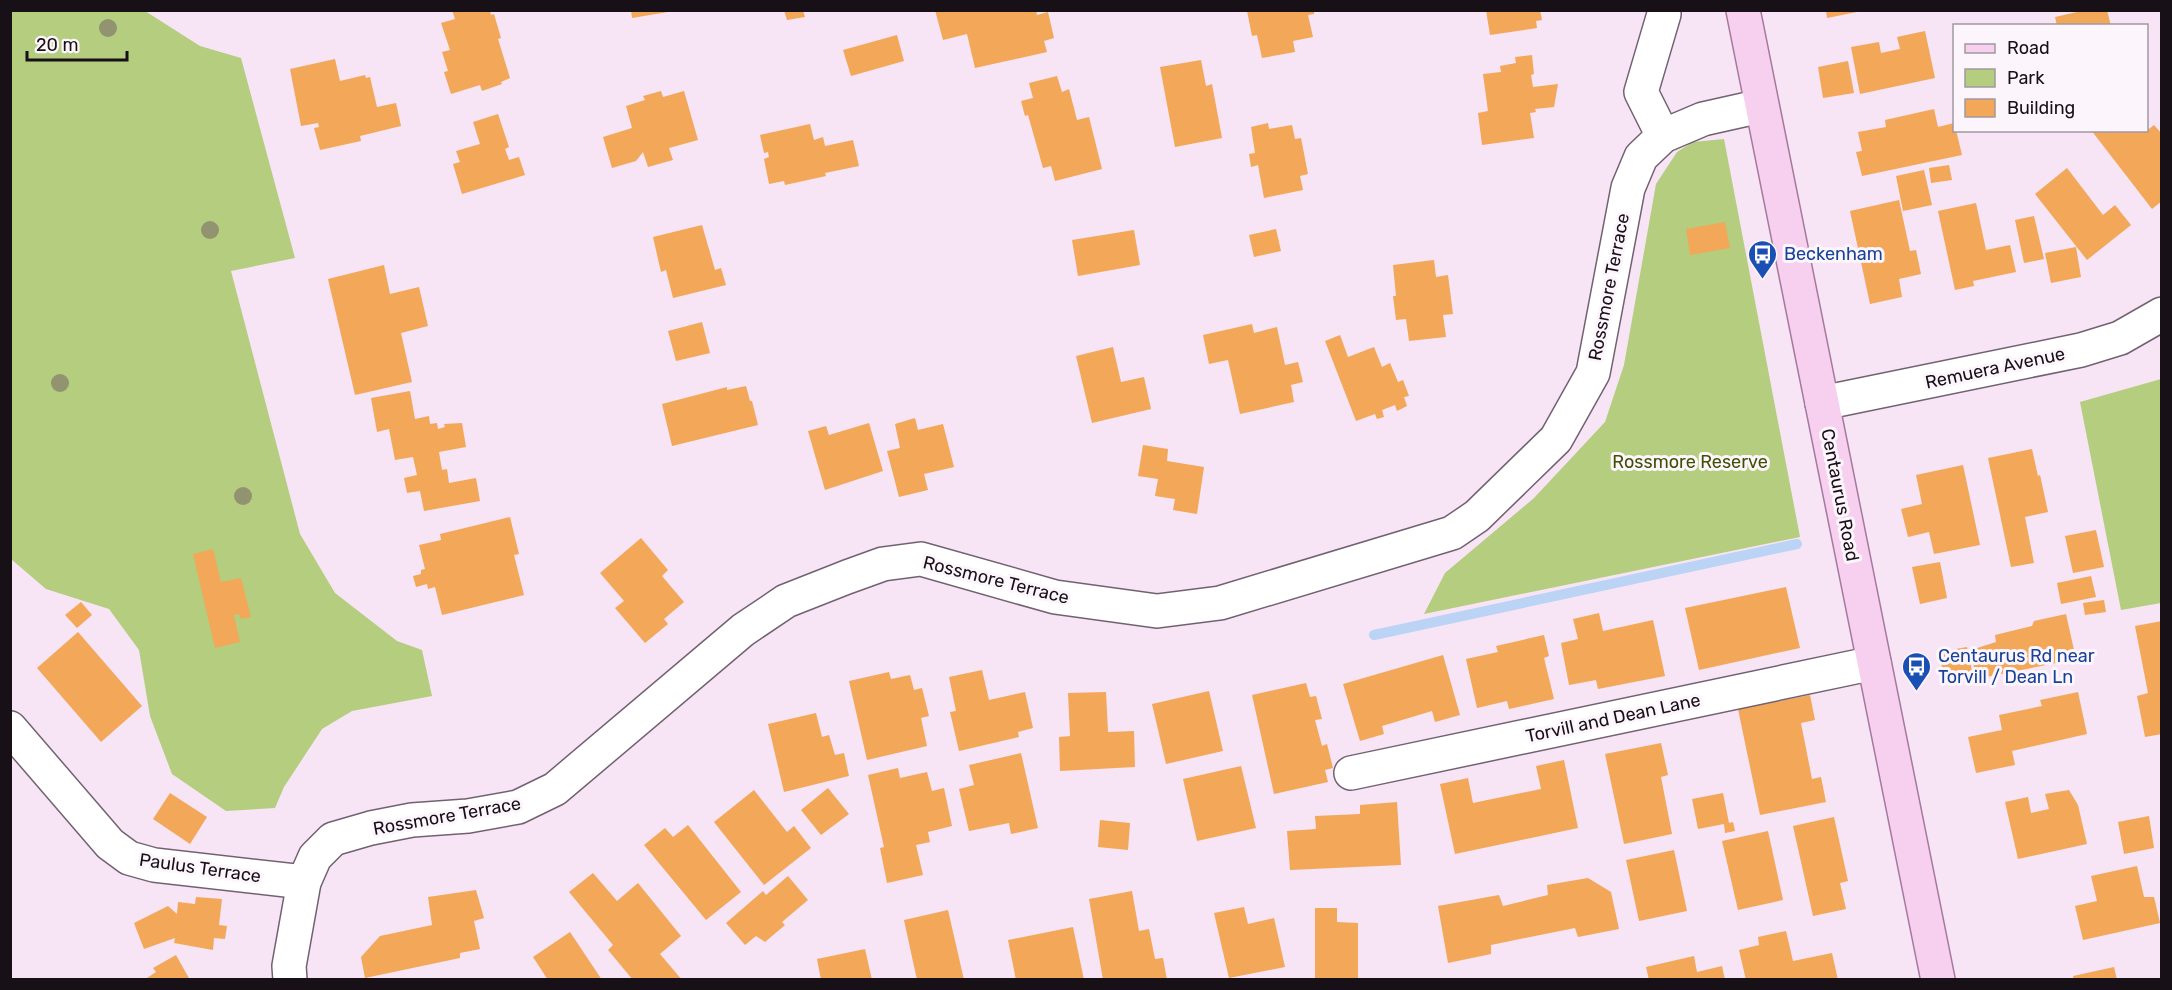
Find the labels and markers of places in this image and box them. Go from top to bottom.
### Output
bus stop icon: Beckenham [1747,238,1779,280]
place label: Beckenham [1784,243,1883,265]
place label: Centaurus Rd near Torvill / Dean Ln [1938,645,2095,688]
bus stop icon: Centaurus Rd near Torvill / Dean Ln [1901,650,1933,692]

